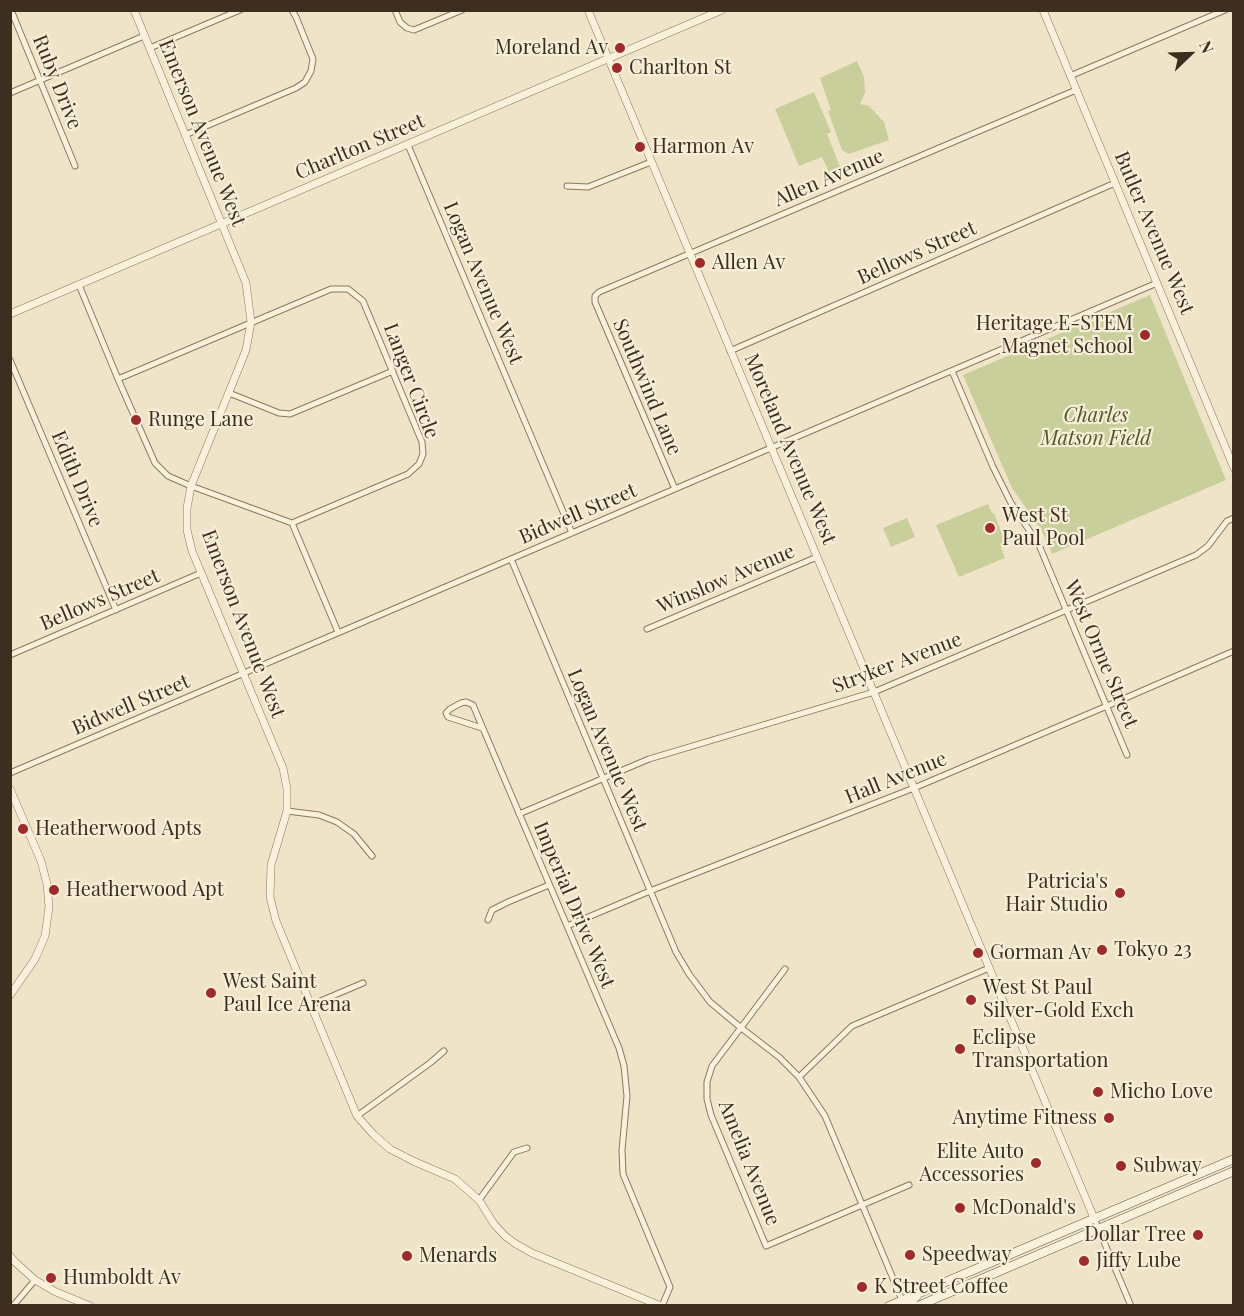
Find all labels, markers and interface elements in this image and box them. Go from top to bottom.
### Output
north arrow [1160,24,1220,84]
street label: Ruby Drive [27,31,87,133]
street label: Emerson Avenue West [153,36,251,230]
place label: Moreland Av [495,36,608,60]
text: N [1195,37,1219,56]
marker: Moreland Av [613,41,627,55]
place label: Charlton St [629,56,732,80]
marker: Charlton St [610,61,624,75]
street label: Charlton Street [292,109,428,185]
place label: Harmon Av [652,135,754,159]
marker: Harmon Av [633,140,647,154]
street label: Allen Avenue [771,144,887,212]
street label: Butler Avenue West [1109,148,1199,318]
street label: Logan Avenue West [438,198,528,368]
street label: Bellows Street [854,216,980,290]
place label: Allen Av [712,251,785,275]
marker: Allen Av [693,256,707,270]
place label: Heritage E-STEM Magnet School [976,312,1133,359]
street label: Southwind Lane [608,315,686,459]
street label: Langer Circle [378,320,444,442]
marker: Heritage E-STEM Magnet School [1138,328,1152,342]
street label: Moreland Avenue West [739,350,841,548]
park label: Charles Matson Field [1041,404,1151,451]
place label: Runge Lane [148,408,254,432]
marker: Runge Lane [129,413,143,427]
street label: Edith Drive [46,427,108,531]
street label: Bidwell Street [516,478,640,550]
place label: West St Paul Pool [1002,504,1085,551]
marker: West St Paul Pool [983,521,997,535]
street label: Emerson Avenue West [196,527,290,721]
street label: Winslow Avenue [654,539,798,619]
street label: Bellows Street [37,564,163,636]
street label: West Orme Street [1059,577,1143,731]
street label: Stryker Avenue [829,627,965,699]
street label: Logan Avenue West [562,665,652,835]
street label: Bidwell Street [69,669,193,741]
street label: Hall Avenue [842,747,950,809]
place label: Heatherwood Apts [35,817,202,841]
street label: Imperial Drive West [528,818,620,992]
marker: Heatherwood Apts [16,822,30,836]
place label: Patricia's Hair Studio [1005,870,1108,917]
place label: Heatherwood Apt [66,878,224,902]
marker: Heatherwood Apt [47,883,61,897]
marker: Patricia's Hair Studio [1113,886,1127,900]
place label: Tokyo 23 [1114,938,1192,962]
place label: Gorman Av [990,941,1091,965]
marker: Tokyo 23 [1095,943,1109,957]
marker: Gorman Av [971,946,985,960]
place label: West Saint Paul Ice Arena [223,970,351,1017]
place label: West St Paul Silver-Gold Exch [983,976,1134,1023]
marker: West Saint Paul Ice Arena [204,986,218,1000]
marker: West St Paul Silver-Gold Exch [964,993,978,1007]
place label: Eclipse Transportation [972,1026,1109,1073]
marker: Eclipse Transportation [953,1042,967,1056]
place label: Micho Love [1110,1080,1213,1104]
marker: Micho Love [1091,1085,1105,1099]
street label: Amelia Avenue [713,1097,785,1229]
place label: Anytime Fitness [953,1106,1097,1130]
marker: Anytime Fitness [1102,1111,1116,1125]
place label: Elite Auto Accessories [919,1140,1024,1187]
place label: Subway [1133,1154,1202,1178]
marker: Elite Auto Accessories [1029,1156,1043,1170]
marker: Subway [1114,1159,1128,1173]
place label: McDonald's [972,1196,1076,1220]
marker: McDonald's [953,1201,967,1215]
place label: Dollar Tree [1084,1223,1186,1247]
marker: Dollar Tree [1191,1228,1205,1242]
place label: Speedway [922,1243,1011,1267]
place label: Menards [419,1244,497,1268]
marker: Speedway [903,1248,917,1262]
marker: Menards [400,1249,414,1263]
place label: Jiffy Lube [1096,1249,1181,1273]
marker: Jiffy Lube [1077,1254,1091,1268]
place label: Humboldt Av [63,1266,181,1290]
marker: Humboldt Av [44,1271,58,1285]
place label: K Street Coffee [874,1275,1008,1299]
marker: K Street Coffee [855,1280,869,1294]

